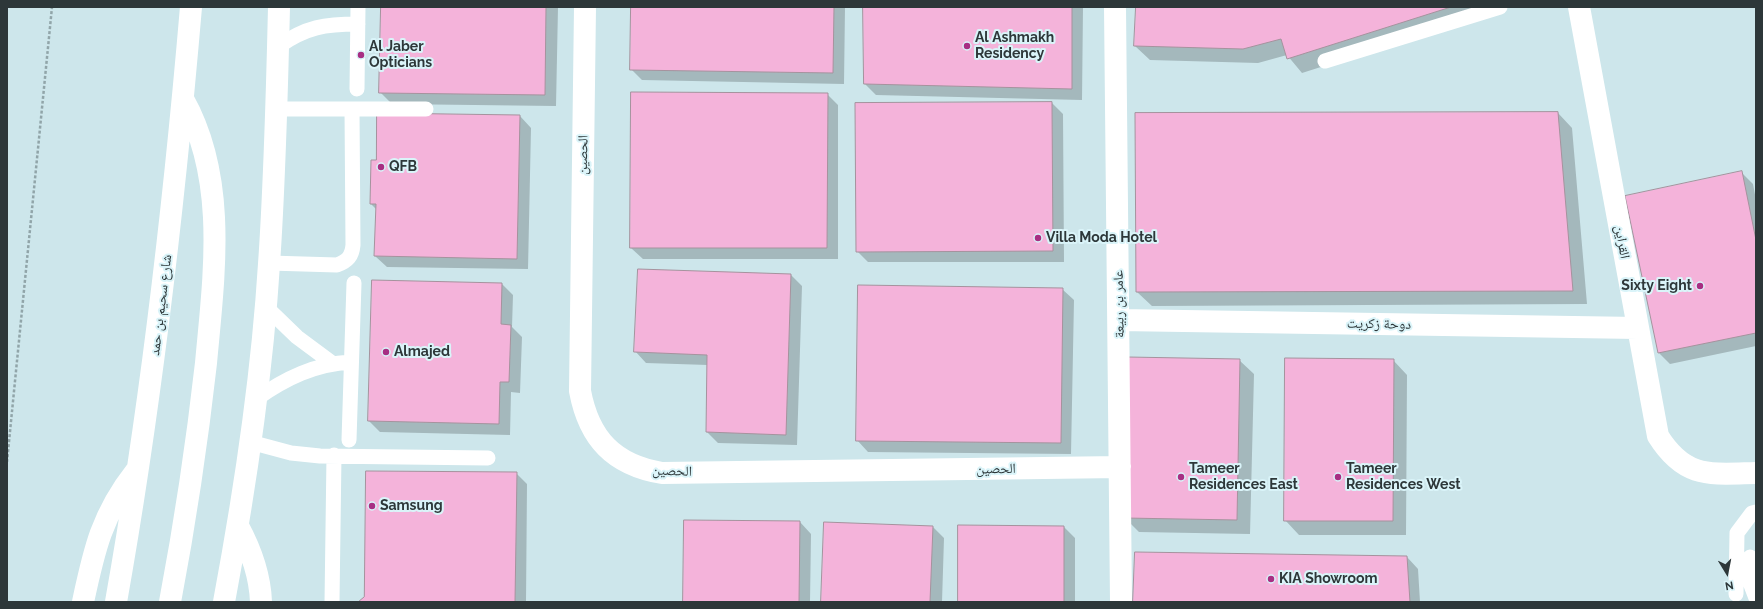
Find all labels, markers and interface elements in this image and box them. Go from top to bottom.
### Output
place label: Al Ashmakh Residency [975,30,1054,62]
place label: Al Jaber Opticians [369,39,432,72]
marker: Al Ashmakh Residency [962,41,972,51]
marker: Al Jaber Opticians [356,50,366,60]
street label: الحصين [574,135,592,175]
place label: QFB [389,159,417,175]
marker: QFB [376,162,386,172]
street label: القراين [1611,224,1633,260]
place label: Villa Moda Hotel [1046,230,1157,246]
marker: Villa Moda Hotel [1033,233,1043,243]
street label: شارع سحيم بن حمد [146,254,176,356]
street label: عامر بن ربيعة [1110,270,1128,338]
place label: Sixty Eight [1621,278,1692,294]
marker: Sixty Eight [1695,281,1705,291]
street label: دوحة زكريت [1347,315,1411,333]
place label: Almajed [394,344,450,360]
marker: Almajed [381,347,391,357]
street label: الحصين [976,460,1016,478]
place label: Tameer Residences East [1189,461,1298,494]
place label: Tameer Residences West [1346,461,1461,494]
street label: الحصين [652,462,692,480]
marker: Tameer Residences East [1176,472,1186,482]
marker: Tameer Residences West [1333,472,1343,482]
place label: Samsung [380,498,443,514]
marker: Samsung [367,501,377,511]
north arrow [1707,553,1747,593]
place label: KIA Showroom [1279,571,1377,587]
marker: KIA Showroom [1266,574,1276,584]
text: N [1724,578,1734,592]

